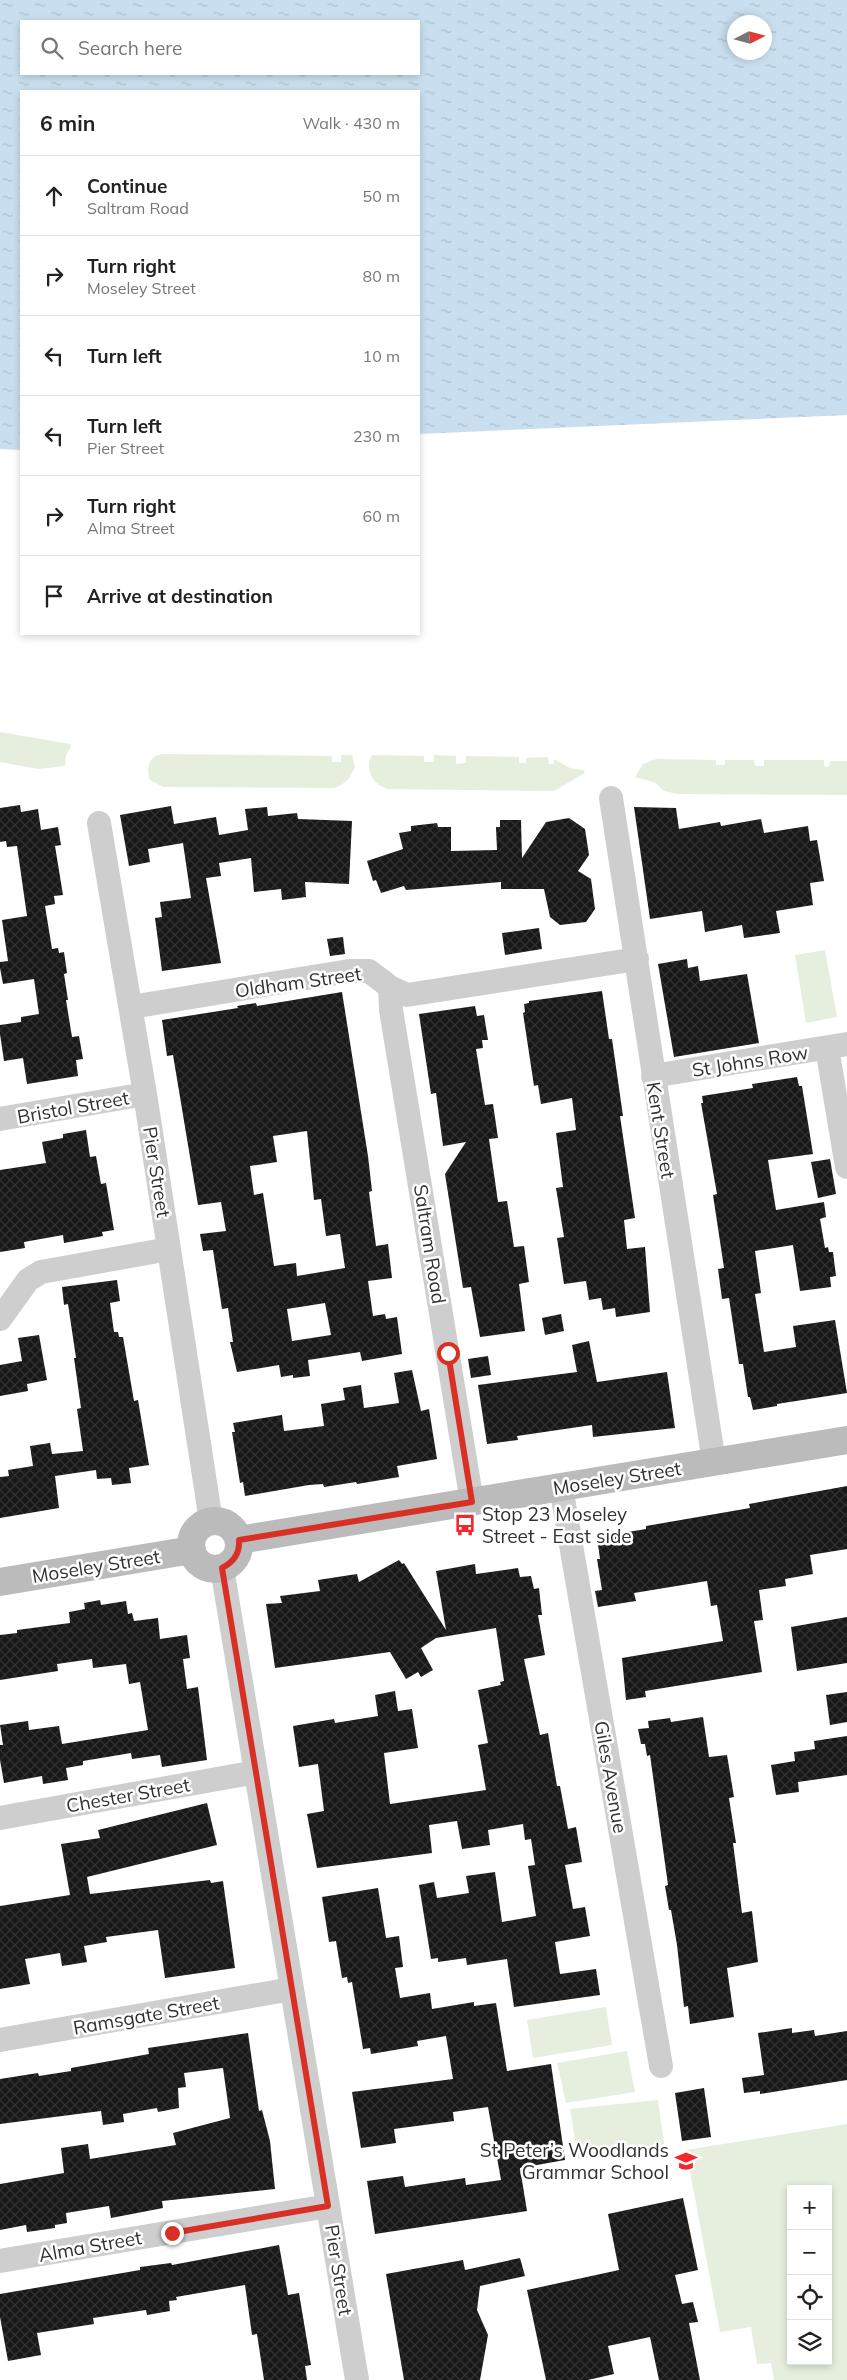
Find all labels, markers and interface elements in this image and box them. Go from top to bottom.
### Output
north arrow [727,15,772,60]
search box [20,20,420,75]
icon: search [38,34,66,62]
text: Search here [78,36,182,60]
text: 6 min [40,110,95,136]
text: Walk · 430 m [302,113,400,133]
text: Continue [87,174,167,198]
icon: ahead [40,182,68,210]
text: 50 m [363,186,400,206]
text: Saltram Road [87,198,189,218]
text: Turn right [87,254,176,278]
icon: right [40,262,68,290]
text: 80 m [363,266,400,286]
text: Moseley Street [87,278,196,298]
icon: left [40,342,68,370]
text: Turn left [87,344,162,368]
text: 10 m [363,346,400,366]
text: Turn left [87,414,162,438]
icon: left [40,422,68,450]
text: 230 m [353,426,400,446]
text: Pier Street [87,438,164,458]
text: Turn right [87,494,176,518]
icon: right [40,502,68,530]
text: 60 m [363,506,400,526]
text: Alma Street [87,518,175,538]
icon: arrive [40,582,68,610]
text: Arrive at destination [87,584,273,608]
street label: Oldham Street [233,961,363,1003]
street label: St Johns Row [690,1040,810,1082]
street label: Kent Street [642,1080,681,1180]
street label: Bristol Street [15,1085,131,1129]
street label: Pier Street [138,1125,176,1219]
street label: Saltram Road [409,1182,451,1306]
route start [437,1342,460,1365]
street label: Moseley Street [551,1456,683,1500]
place label: Stop 23 Moseley Street - East side [482,1502,632,1548]
bus stop icon: Stop 23 Moseley Street - East side [452,1512,478,1538]
street label: Moseley Street [30,1544,162,1588]
street label: Giles Avenue [589,1719,633,1835]
street label: Chester Street [64,1772,192,1818]
street label: Ramsgate Street [71,1990,221,2040]
place label: St Peter’s Woodlands Grammar School [480,2138,669,2184]
school or university icon: St Peter’s Woodlands Grammar School [673,2148,699,2174]
map controls [787,2185,832,2365]
button: + [787,2185,832,2230]
route end [161,2222,184,2245]
street label: Pier Street [320,2223,358,2317]
street label: Alma Street [37,2225,144,2267]
button: − [787,2230,832,2275]
button: locate [787,2275,832,2320]
button: layers [787,2320,832,2365]

